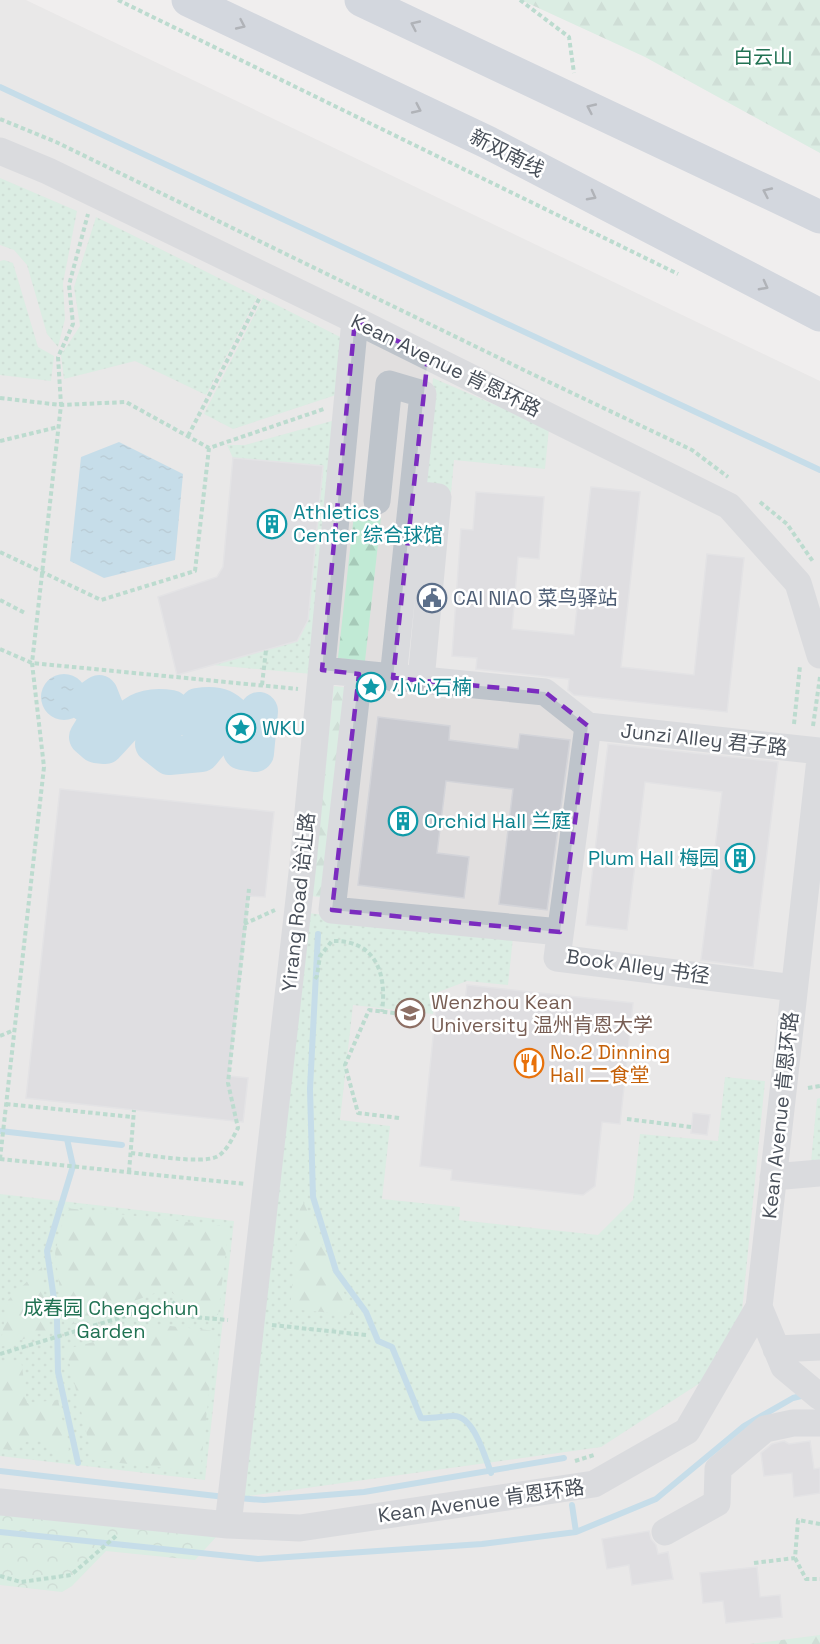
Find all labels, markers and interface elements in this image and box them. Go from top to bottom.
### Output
one-way arrow [235,18,246,30]
one-way arrow [410,20,421,32]
park label: 白云山 [733,44,793,70]
one-way arrow [411,101,422,113]
one-way arrow [587,103,598,115]
street label: 新双南线 [465,123,549,183]
one-way arrow [763,187,774,199]
one-way arrow [585,189,596,200]
one-way arrow [758,279,769,291]
street label: Kean Avenue 肯恩环路 [347,308,545,422]
place label: Athletics Center 综合球馆 [293,499,443,548]
building icon: Athletics Center 综合球馆 [256,508,288,540]
public building icon: CAI NIAO 菜鸟驿站 [416,582,448,614]
place label: CAI NIAO 菜鸟驿站 [453,585,617,611]
place icon: 小心石楠 [355,671,387,703]
place label: 小心石楠 [392,674,472,700]
place icon: WKU [225,712,257,744]
place label: WKU [262,715,305,741]
street label: Junzi Alley 君子路 [619,717,789,761]
building icon: Orchid Hall 兰庭 [387,805,419,837]
place label: Orchid Hall 兰庭 [424,808,571,834]
street label: Yirang Road 诒让路 [276,811,320,993]
building icon: Plum Hall 梅园 [724,842,756,874]
place label: Plum Hall 梅园 [588,845,719,871]
street label: Book Alley 书径 [564,943,712,989]
place label: Wenzhou Kean University 温州肯恩大学 [431,989,653,1038]
school or university icon: Wenzhou Kean University 温州肯恩大学 [394,997,426,1029]
street label: Kean Avenue 肯恩环路 [756,1010,804,1220]
place label: No.2 Dinning Hall 二食堂 [550,1039,670,1088]
restaurant icon: No.2 Dinning Hall 二食堂 [513,1047,545,1079]
park label: 成春园 Chengchun Garden [23,1295,199,1344]
street label: Kean Avenue 肯恩环路 [376,1474,586,1528]

